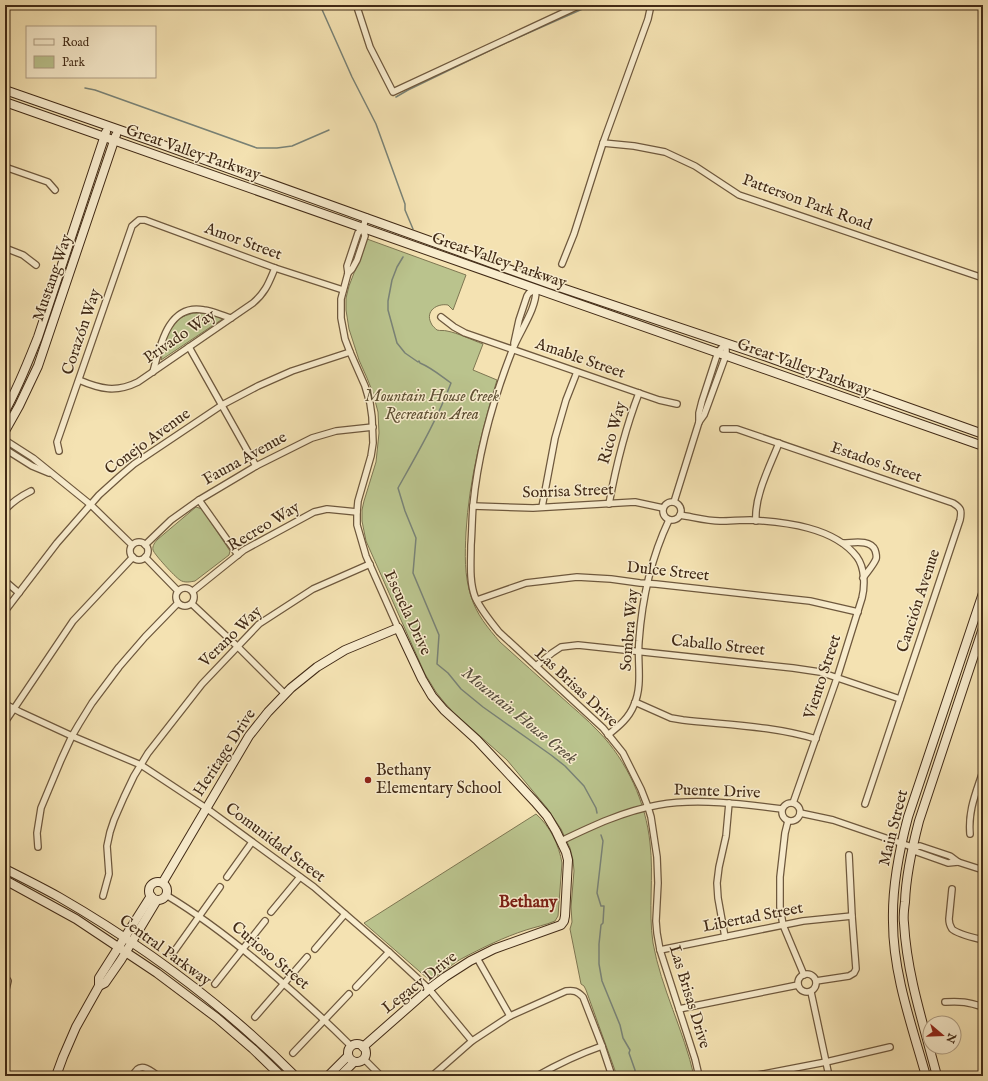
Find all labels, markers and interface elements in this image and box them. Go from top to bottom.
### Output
legend [26,26,156,78]
text: Road [62,35,90,50]
text: Park [62,55,85,70]
street label: Great Valley Parkway [123,121,263,185]
street label: Patterson Park Road [739,170,875,236]
street label: Amor Street [201,218,285,265]
street label: Great Valley Parkway [429,229,569,293]
street label: Mustang Way [29,232,77,324]
street label: Corazón Way [58,286,106,378]
street label: Privado Way [140,305,220,368]
street label: Amable Street [532,334,628,384]
street label: Great Valley Parkway [734,334,874,402]
park label: Mountain House Creek Recreation Area [365,387,500,425]
street label: Rico Way [595,399,631,467]
street label: Conejo Avenue [101,404,195,480]
street label: Fauna Avenue [200,428,290,490]
street label: Estados Street [828,438,925,488]
street label: Sonrisa Street [522,480,614,504]
street label: Recreo Way [224,498,304,556]
street label: Canción Avenue [893,547,945,655]
street label: Dulce Street [626,558,711,586]
street label: Escuela Drive [379,567,435,659]
street label: Sombra Way [616,588,644,672]
street label: Verano Way [195,602,267,672]
street label: Caballo Street [670,631,766,661]
street label: Viento Street [800,632,846,723]
street label: Las Brisas Drive [530,644,622,732]
water label: Mountain House Creek [457,663,581,769]
street label: Heritage Drive [189,706,261,800]
place label: Bethany Elementary School [376,761,502,799]
marker: Bethany Elementary School [363,775,373,785]
street label: Puente Drive [673,780,761,804]
street label: Main Street [875,787,913,868]
street label: Comunidad Street [221,799,330,888]
district label: Bethany [499,892,558,913]
street label: Libertad Street [701,898,805,938]
street label: Central Parkway [115,911,215,991]
street label: Curioso Street [227,918,314,995]
street label: Las Brisas Drive [664,943,714,1051]
street label: Legacy Drive [378,947,462,1019]
north arrow [922,1015,962,1055]
text: N [942,1030,959,1045]

